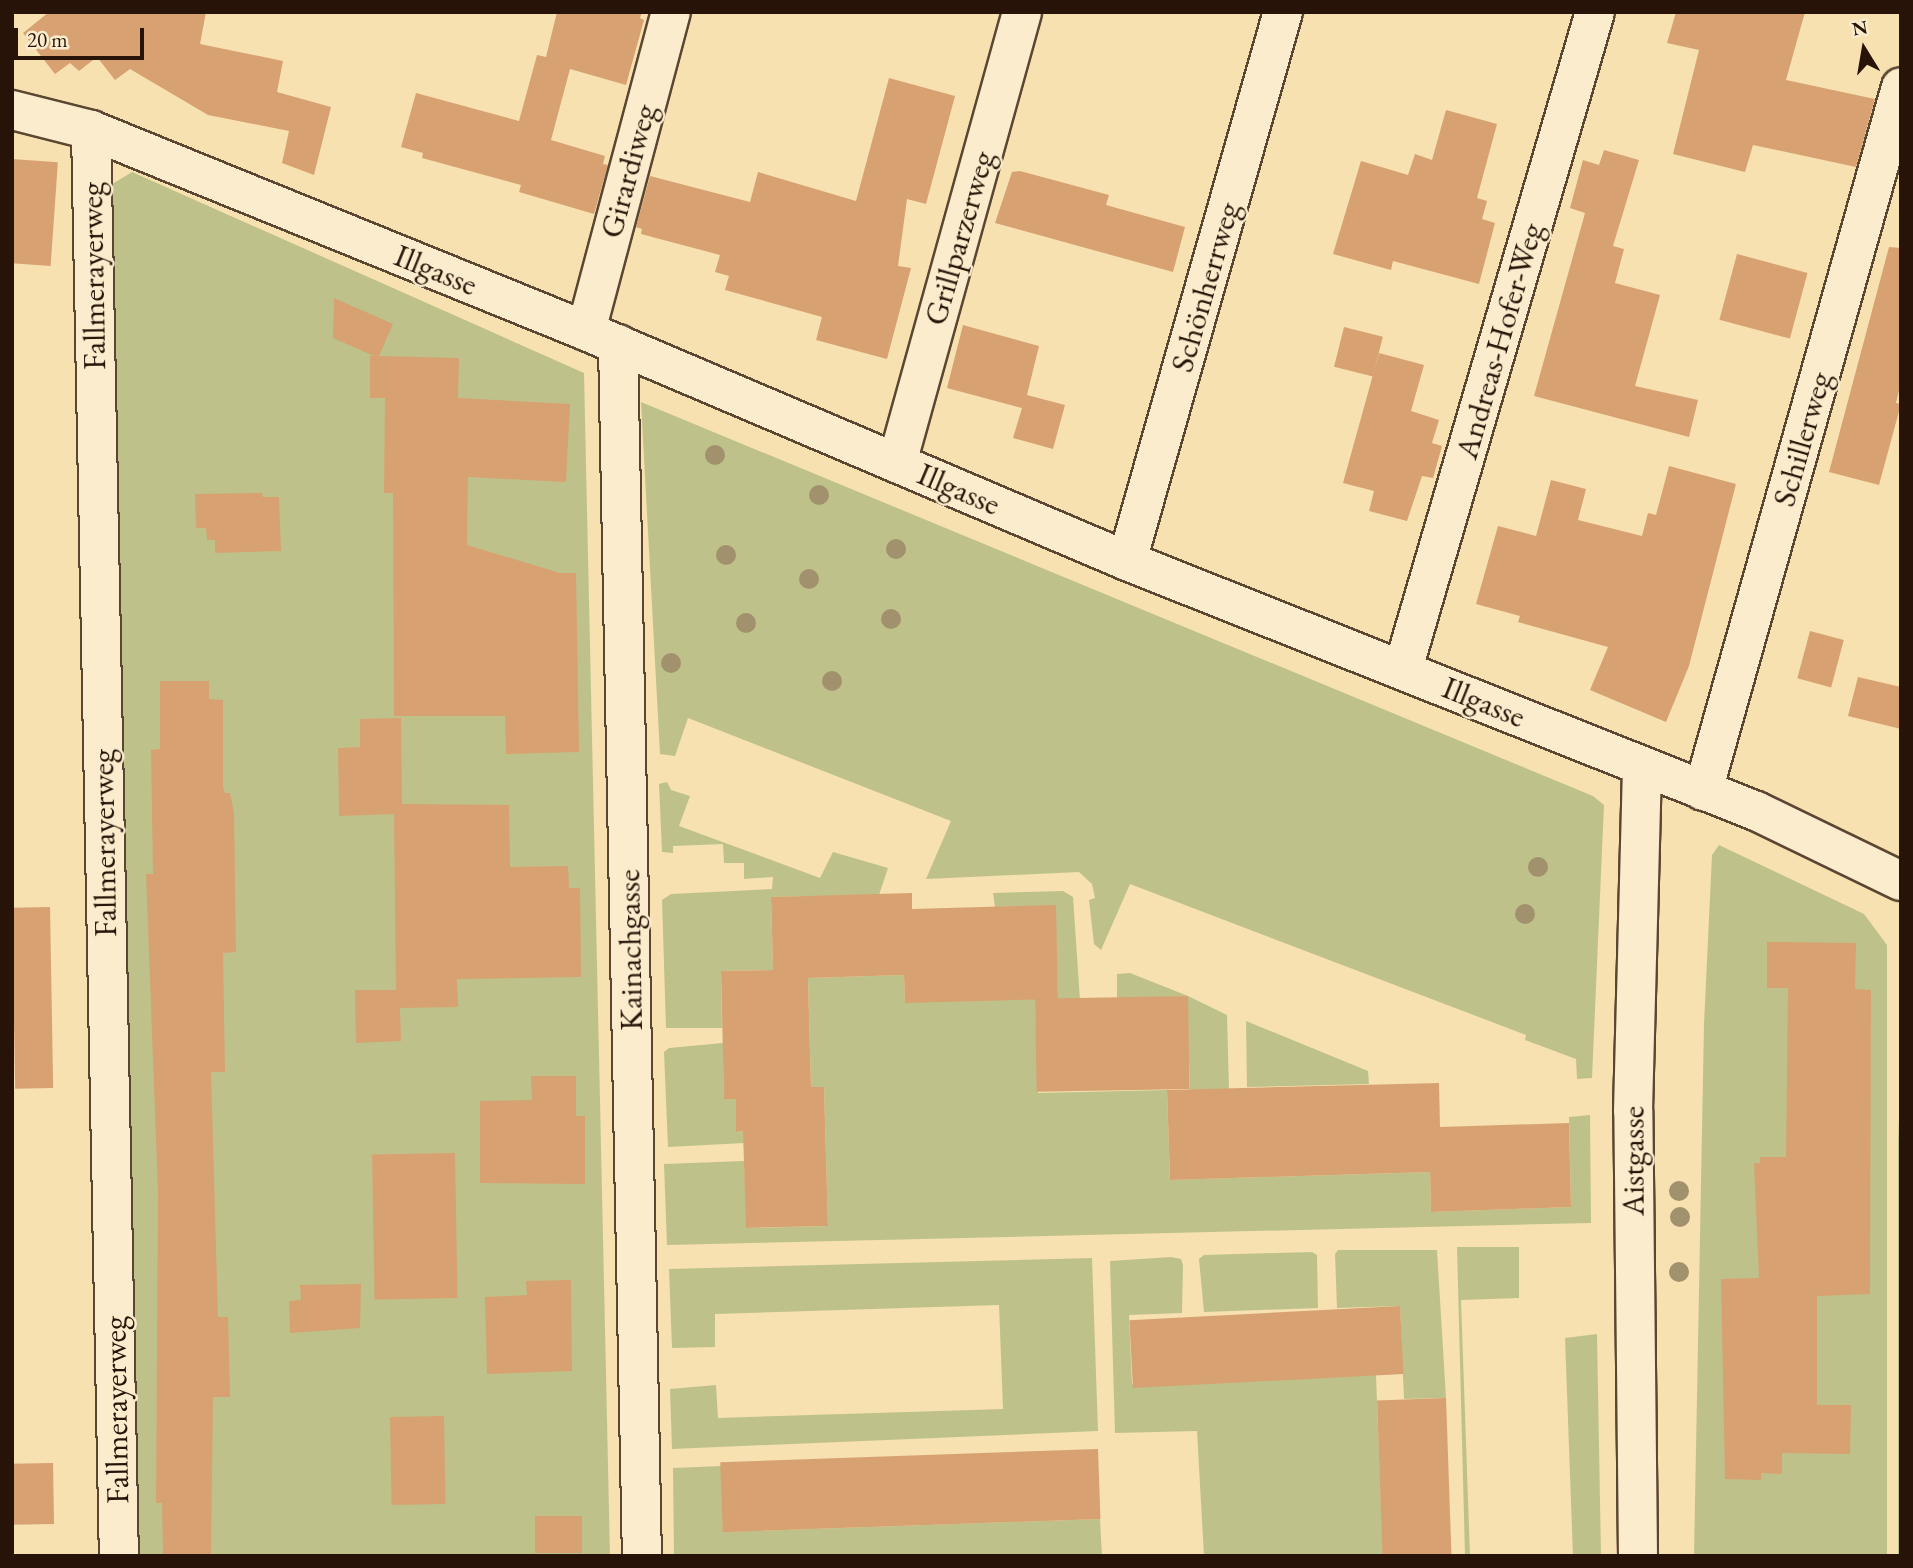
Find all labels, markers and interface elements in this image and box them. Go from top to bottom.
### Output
scale bar [18,14,147,58]
north arrow [1829,14,1899,84]
text: N [1850,14,1870,42]
text: 20 m [27,26,68,53]
street label: Girardiweg [592,100,664,242]
street label: Grillparzerweg [916,146,1002,330]
street label: Fallmerayerweg [72,182,114,370]
street label: Schönherrweg [1162,198,1248,376]
street label: Andreas-Hofer-Weg [1447,219,1551,463]
street label: Illgasse [389,236,483,304]
street label: Schillerweg [1764,367,1840,511]
street label: Illgasse [912,455,1006,523]
street label: Illgasse [1437,668,1531,736]
street label: Fallmerayerweg [83,749,125,937]
street label: Kainachgasse [609,869,651,1031]
street label: Aistgasse [1614,1106,1652,1216]
street label: Fallmerayerweg [95,1316,137,1504]

